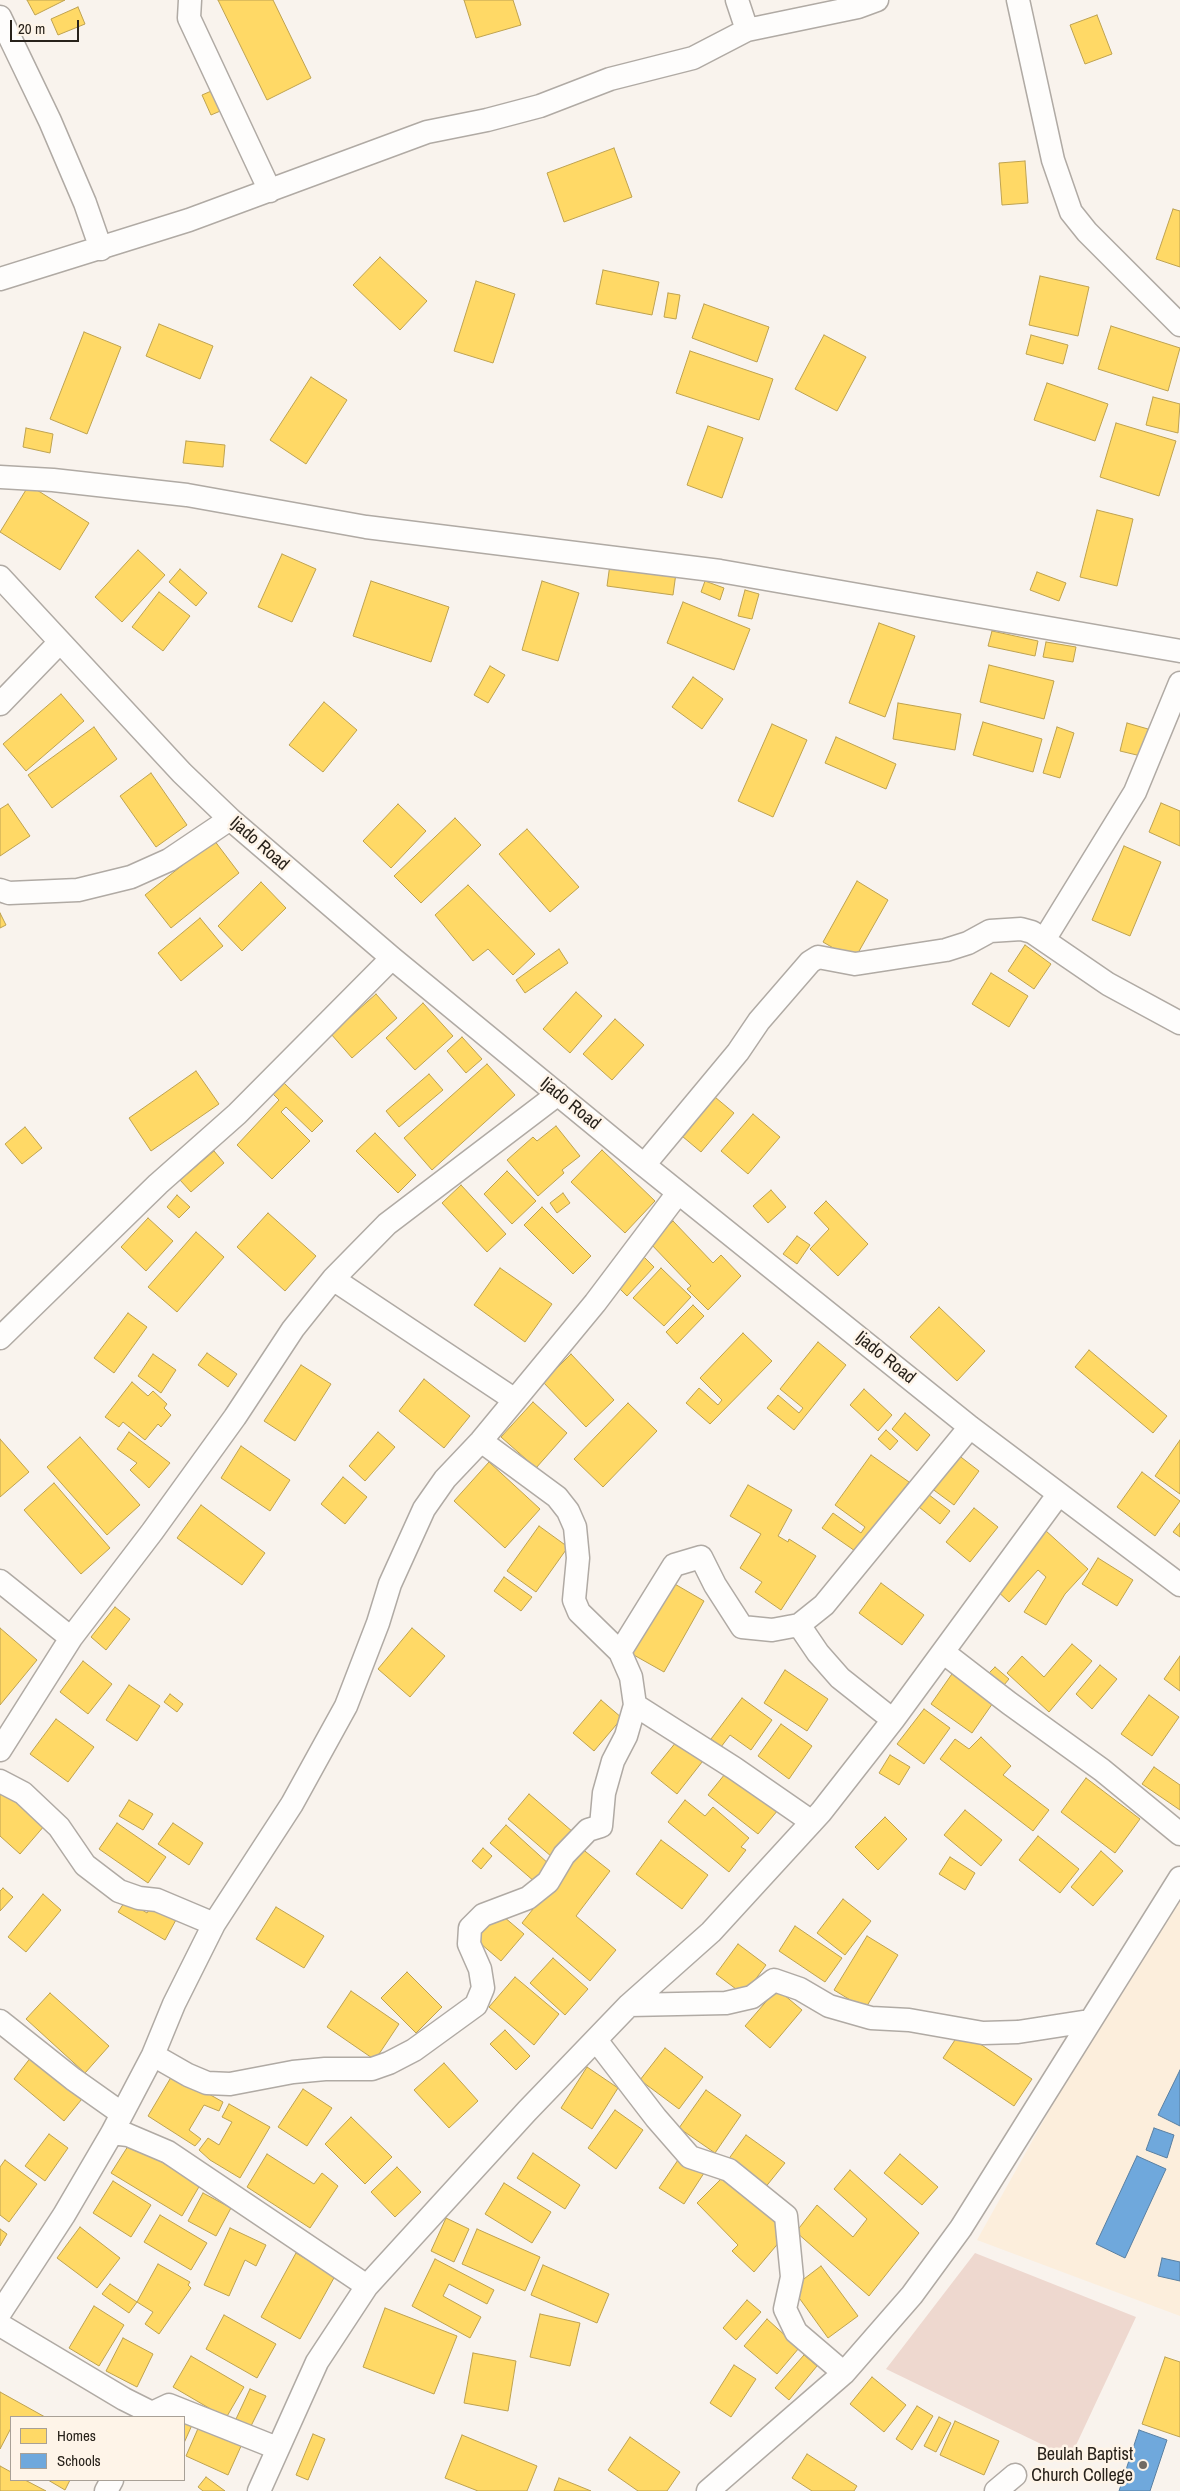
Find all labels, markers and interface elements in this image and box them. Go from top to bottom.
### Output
scale bar [12,10,81,42]
text: 20 m [18,18,45,39]
street label: Ijado Road [225,812,293,876]
street label: Ijado Road [535,1073,605,1135]
street label: Ijado Road [850,1327,920,1389]
legend [10,2416,185,2481]
text: Homes [57,2425,96,2446]
place label: Beulah Baptist Church College [1031,2444,1133,2486]
text: Schools [57,2450,101,2471]
marker: Beulah Baptist Church College [1137,2459,1149,2471]

